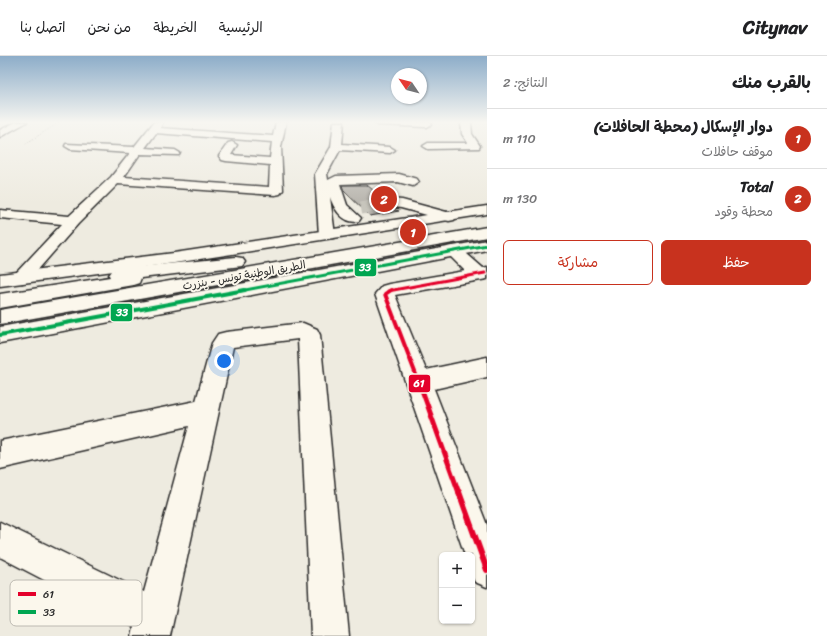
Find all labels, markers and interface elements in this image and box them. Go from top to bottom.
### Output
text: Citynav [743,11,807,44]
text: اتصل بنا [20,15,66,40]
text: من نحن [88,15,131,40]
text: الخريطة [153,15,197,40]
text: الرئيسية [219,15,263,40]
text: بالقرب منك [732,67,811,97]
north arrow [391,68,427,104]
text: النتائج: 2 [503,71,548,94]
text: دوار الإسكال (محطة الحافلات) [593,114,773,140]
text: 110 m [503,127,536,150]
text: 1 [795,127,801,150]
text: موقف حافلات [702,140,773,163]
text: Total [740,174,773,200]
pin: 2 [371,184,397,214]
text: 130 m [503,187,537,210]
text: 2 [794,187,802,210]
text: محطة وقود [715,200,773,223]
pin: 1 [400,217,426,247]
button: مشاركة [503,240,653,285]
button: حفظ [661,240,811,285]
street label: الطريق الوطنية تونس - بنزرت [181,255,307,296]
line badge: 33 [354,258,377,277]
text: 33 [358,258,372,277]
line badge: 33 [110,303,133,322]
text: 33 [115,303,129,322]
your location [214,351,234,371]
line badge: 61 [408,374,431,393]
text: 61 [413,374,425,393]
map controls [439,552,475,624]
button: + [439,552,475,588]
legend [10,580,142,626]
text: 61 [43,585,54,604]
button: − [439,588,475,624]
text: 33 [43,603,55,622]

